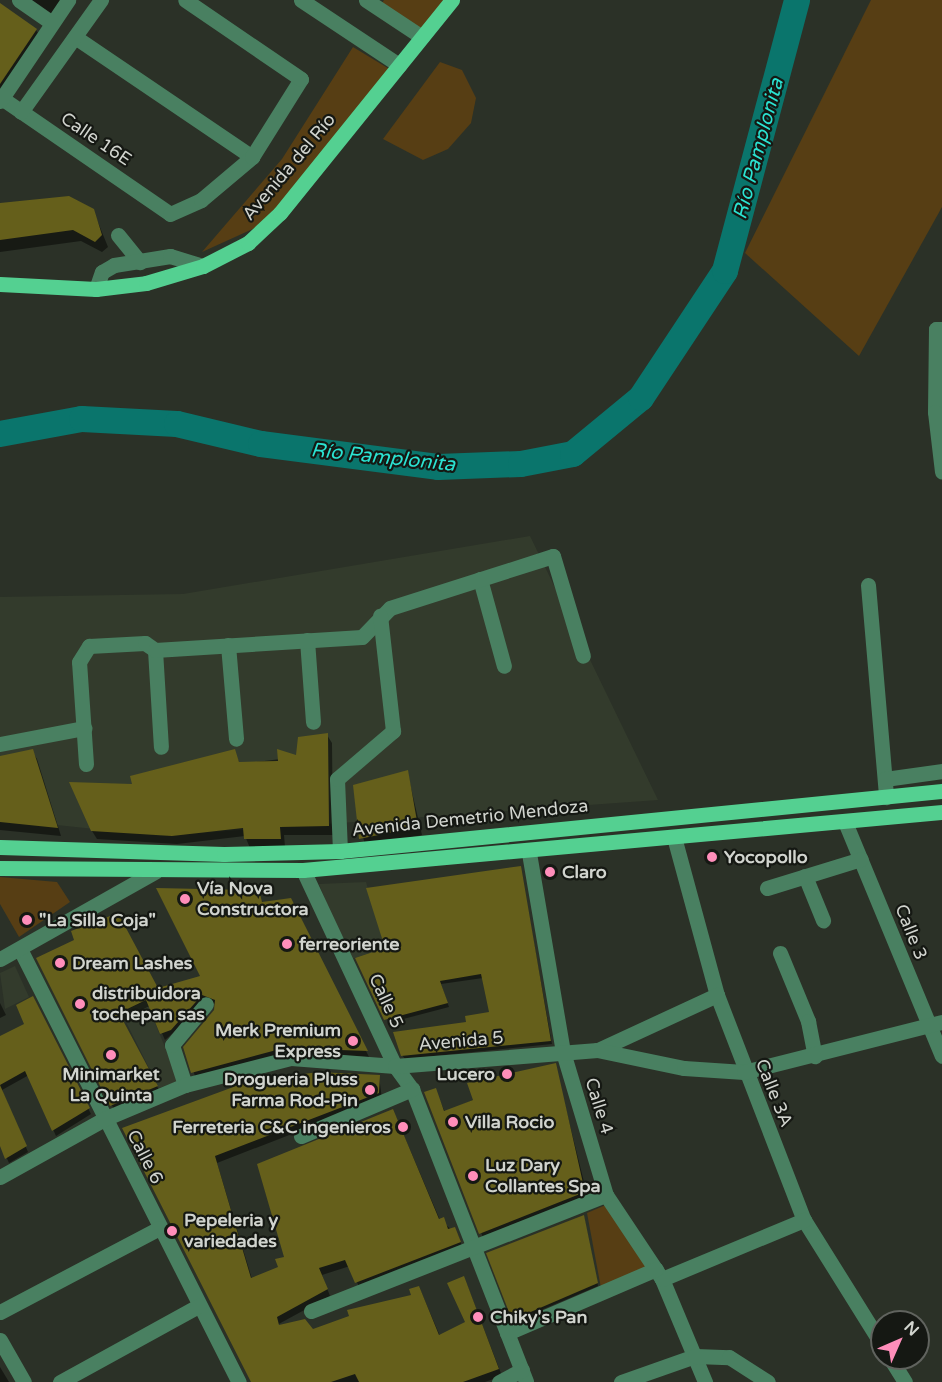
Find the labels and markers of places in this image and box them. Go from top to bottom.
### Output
place label: Yocopollo [724,846,808,868]
marker: Yocopollo [705,850,719,864]
place label: Claro [562,861,607,883]
marker: Claro [543,865,557,879]
place label: Vía Nova Constructora [197,878,309,920]
marker: Vía Nova Constructora [178,892,192,906]
place label: "La Silla Coja" [39,909,156,931]
marker: "La Silla Coja" [20,913,34,927]
place label: ferreoriente [299,933,399,955]
marker: ferreoriente [280,937,294,951]
place label: Dream Lashes [72,952,192,974]
marker: Dream Lashes [53,956,67,970]
place label: distribuidora tochepan sas [92,983,205,1026]
marker: distribuidora tochepan sas [73,997,87,1011]
place label: Merk Premium Express [215,1020,341,1062]
marker: Merk Premium Express [346,1034,360,1048]
marker: Minimarket La Quinta [104,1048,118,1062]
place label: Lucero [436,1063,495,1085]
place label: Minimarket La Quinta [62,1064,160,1106]
marker: Lucero [500,1067,514,1081]
place label: Drogueria Pluss Farma Rod-Pin [224,1069,358,1112]
marker: Drogueria Pluss Farma Rod-Pin [363,1083,377,1097]
place label: Villa Rocio [465,1111,554,1133]
marker: Villa Rocio [446,1115,460,1129]
place label: Ferreteria C&C ingenieros [172,1116,391,1138]
marker: Ferreteria C&C ingenieros [396,1120,410,1134]
place label: Luz Dary Collantes Spa [485,1155,601,1198]
marker: Luz Dary Collantes Spa [466,1169,480,1183]
place label: Pepeleria y variedades [184,1210,278,1252]
marker: Pepeleria y variedades [165,1224,179,1238]
place label: Chiky's Pan [490,1306,587,1328]
marker: Chiky's Pan [471,1310,485,1324]

